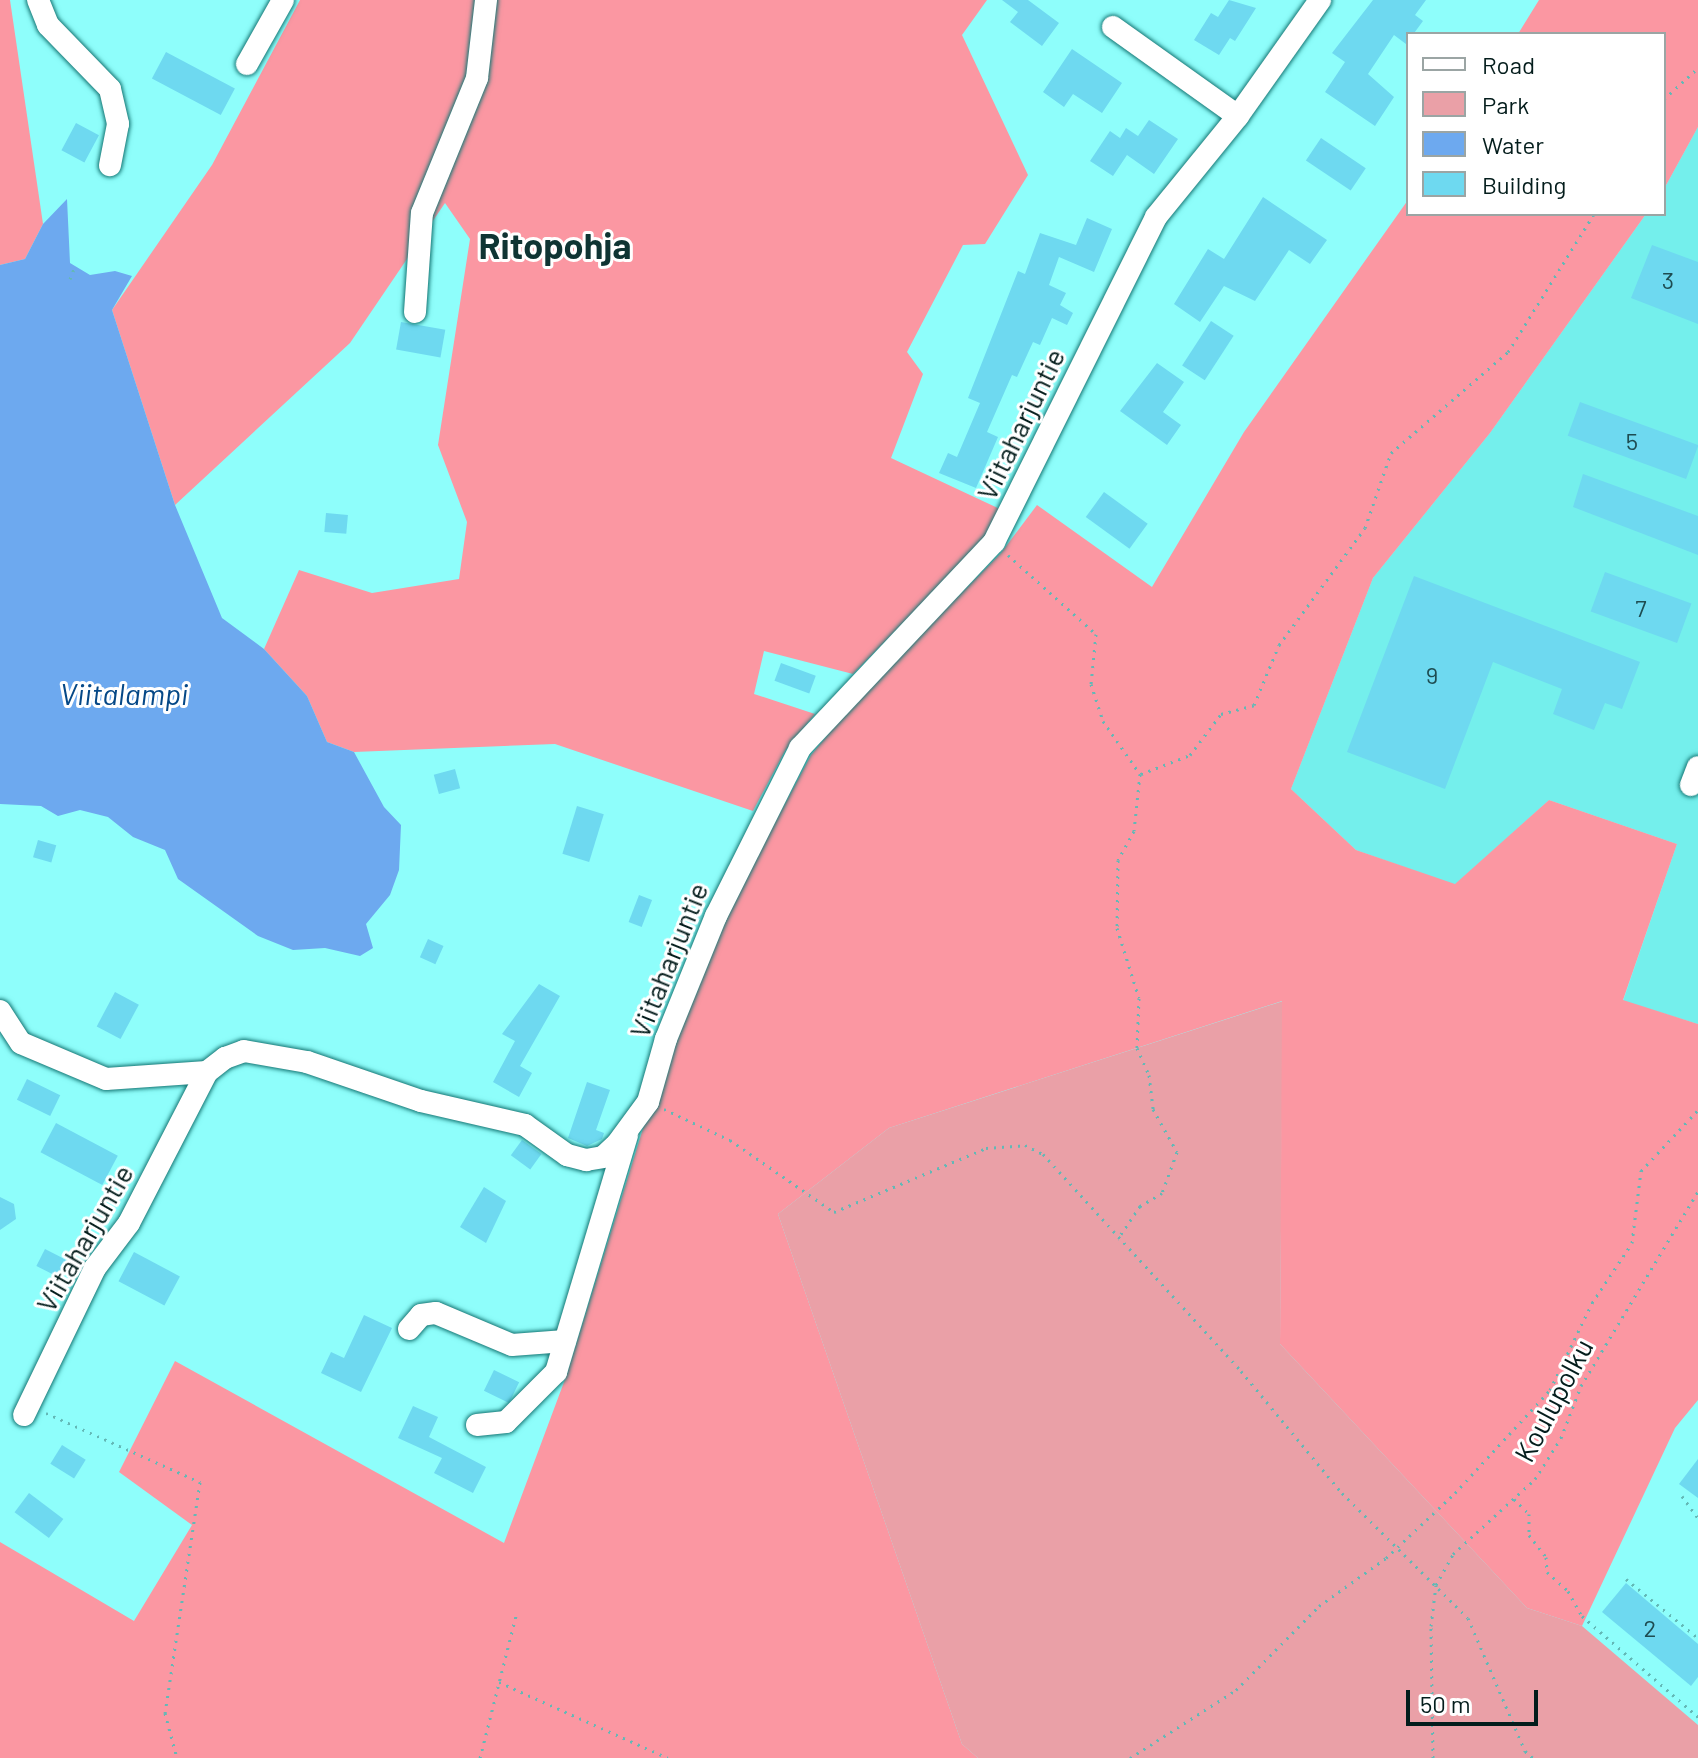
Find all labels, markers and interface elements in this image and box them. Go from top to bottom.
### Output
legend [1406,32,1666,216]
text: Road [1482,50,1535,79]
text: Park [1482,90,1529,119]
text: Water [1482,130,1544,159]
text: Building [1482,170,1566,199]
district label: Ritopohja [479,223,631,267]
house number: 3 [1662,266,1674,294]
street label: Viitaharjuntie [969,343,1071,505]
house number: 5 [1626,427,1638,455]
house number: 7 [1635,594,1647,622]
house number: 9 [1426,661,1438,689]
water label: Viitalampi [60,675,188,711]
street label: Viitaharjuntie [622,878,714,1042]
street label: Viitaharjuntie [28,1159,140,1317]
street label: Koulupolku [1507,1333,1599,1467]
house number: 2 [1644,1614,1656,1642]
scale bar [1410,1674,1542,1724]
text: 50 m [1420,1689,1471,1718]

